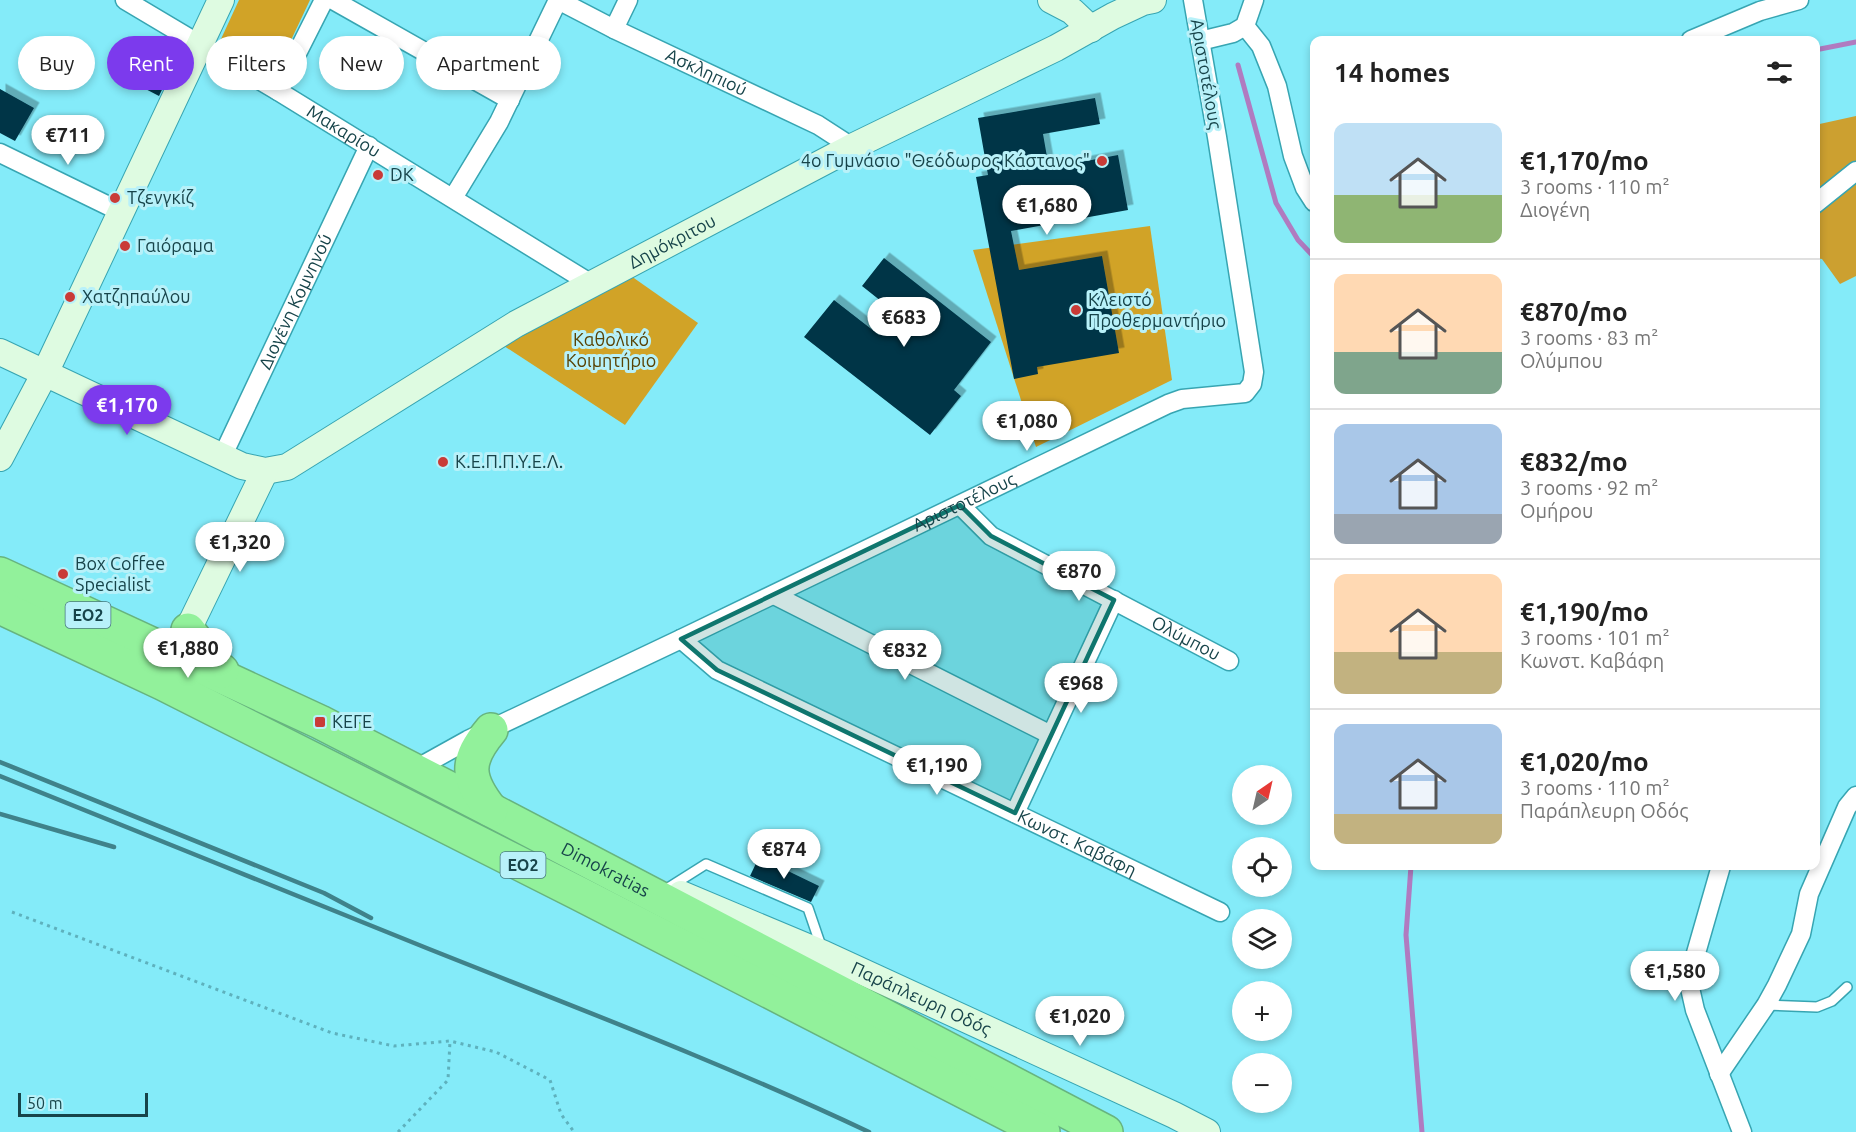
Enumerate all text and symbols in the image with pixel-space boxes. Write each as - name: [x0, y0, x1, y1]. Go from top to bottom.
- street label: Αριστοτέλους: [1186, 17, 1227, 131]
- chip: Buy: [18, 36, 95, 90]
- chip: Rent: [107, 36, 194, 90]
- chip: Filters: [206, 36, 307, 90]
- chip: New: [319, 36, 404, 90]
- chip: Apartment: [416, 36, 561, 90]
- street label: Ασκληπιού: [663, 44, 750, 99]
- icon: filters: [1763, 56, 1796, 89]
- text: 14 homes: [1334, 58, 1450, 87]
- street label: Μακαρίου: [304, 100, 384, 161]
- pin: €711: [32, 115, 104, 166]
- text: €711: [45, 123, 91, 146]
- text: €1,170/mo: [1520, 146, 1649, 175]
- icon: home: [1382, 147, 1454, 219]
- place label: 4ο Γυμνάσιο "Θεόδωρος Κάστανος": [801, 150, 1090, 171]
- marker: 4ο Γυμνάσιο "Θεόδωρος Κάστανος": [1095, 154, 1109, 168]
- place label: DK: [390, 164, 414, 184]
- marker: DK: [371, 168, 385, 182]
- text: 3 rooms · 110 m²: [1520, 175, 1670, 198]
- pin: €1,680: [998, 185, 1096, 236]
- place label: Τζενγκίζ: [127, 187, 194, 208]
- marker: Τζενγκίζ: [108, 191, 122, 205]
- text: €1,680: [1016, 193, 1078, 216]
- text: Διογένη: [1520, 198, 1590, 221]
- street label: Δημόκριτου: [625, 210, 719, 272]
- street label: Διογένη Κομνηνού: [254, 230, 335, 372]
- place label: Γαιόραμα: [137, 235, 214, 255]
- marker: Γαιόραμα: [118, 239, 132, 253]
- place label: Χατζηπαύλου: [82, 286, 191, 307]
- place label: Κλειστό Προθερμαντήριο: [1088, 289, 1226, 330]
- marker: Χατζηπαύλου: [63, 290, 77, 304]
- pin: €683: [868, 297, 940, 348]
- text: €870/mo: [1520, 297, 1628, 326]
- icon: home: [1382, 298, 1454, 370]
- marker: Κλειστό Προθερμαντήριο: [1069, 303, 1083, 317]
- text: €683: [881, 305, 927, 328]
- text: 3 rooms · 83 m²: [1520, 326, 1658, 349]
- park label: Καθολικό Κοιμητήριο: [566, 329, 656, 370]
- text: Ολύμπου: [1520, 349, 1603, 372]
- pin: €1,170: [78, 385, 176, 436]
- text: €1,170: [96, 393, 158, 416]
- pin: €1,080: [978, 401, 1076, 452]
- text: €1,080: [996, 409, 1058, 432]
- text: €832/mo: [1520, 447, 1628, 476]
- icon: home: [1382, 448, 1454, 520]
- place label: Κ.Ε.Π.Π.Υ.Ε.Λ.: [455, 451, 563, 471]
- marker: Κ.Ε.Π.Π.Υ.Ε.Λ.: [436, 455, 450, 469]
- street label: Αριστοτέλους: [909, 468, 1019, 535]
- text: 3 rooms · 92 m²: [1520, 476, 1658, 499]
- text: Ομήρου: [1520, 499, 1593, 522]
- pin: €1,320: [191, 522, 289, 573]
- text: €1,320: [209, 530, 271, 553]
- pin: €870: [1043, 551, 1115, 602]
- place label: Box Coffee Specialist: [75, 553, 165, 594]
- text: €870: [1056, 559, 1102, 582]
- marker: Box Coffee Specialist: [56, 567, 70, 581]
- text: €1,190/mo: [1520, 597, 1649, 626]
- icon: home: [1382, 598, 1454, 670]
- road number: ΕΟ2: [66, 602, 110, 628]
- street label: Ολύμπου: [1149, 611, 1224, 664]
- text: 3 rooms · 101 m²: [1520, 626, 1670, 649]
- pin: €1,880: [139, 628, 237, 679]
- pin: €832: [869, 630, 941, 681]
- text: €1,880: [157, 636, 219, 659]
- text: €832: [882, 638, 928, 661]
- text: Κωνστ. Καβάφη: [1520, 649, 1664, 672]
- pin: €968: [1045, 663, 1117, 714]
- text: €968: [1058, 671, 1104, 694]
- place label: ΚΕΓΕ: [332, 711, 372, 731]
- marker: ΚΕΓΕ: [313, 715, 327, 729]
- pin: €1,190: [888, 745, 986, 796]
- text: €1,020/mo: [1520, 747, 1649, 776]
- icon: home: [1382, 748, 1454, 820]
- text: €1,190: [906, 753, 968, 776]
- north arrow: [1232, 765, 1292, 825]
- map controls: [1232, 765, 1292, 1113]
- text: 3 rooms · 110 m²: [1520, 776, 1670, 799]
- text: Παράπλευρη Οδός: [1520, 799, 1688, 822]
- street label: Κωνστ. Καβάφη: [1015, 805, 1140, 879]
- pin: €874: [748, 829, 820, 880]
- text: €874: [761, 837, 807, 860]
- button: locate: [1232, 837, 1292, 897]
- street label: Dimokratias: [558, 838, 654, 900]
- road number: ΕΟ2: [500, 852, 546, 878]
- button: layers: [1232, 909, 1292, 969]
- pin: €1,580: [1626, 951, 1724, 1002]
- street label: Παράπλευρη Οδός: [849, 957, 995, 1039]
- text: €1,580: [1644, 959, 1706, 982]
- button: +: [1232, 981, 1292, 1041]
- pin: €1,020: [1031, 996, 1129, 1047]
- text: €1,020: [1049, 1004, 1111, 1027]
- button: −: [1232, 1053, 1292, 1113]
- scale bar: [18, 1090, 148, 1118]
- text: 50 m: [27, 1094, 63, 1112]

